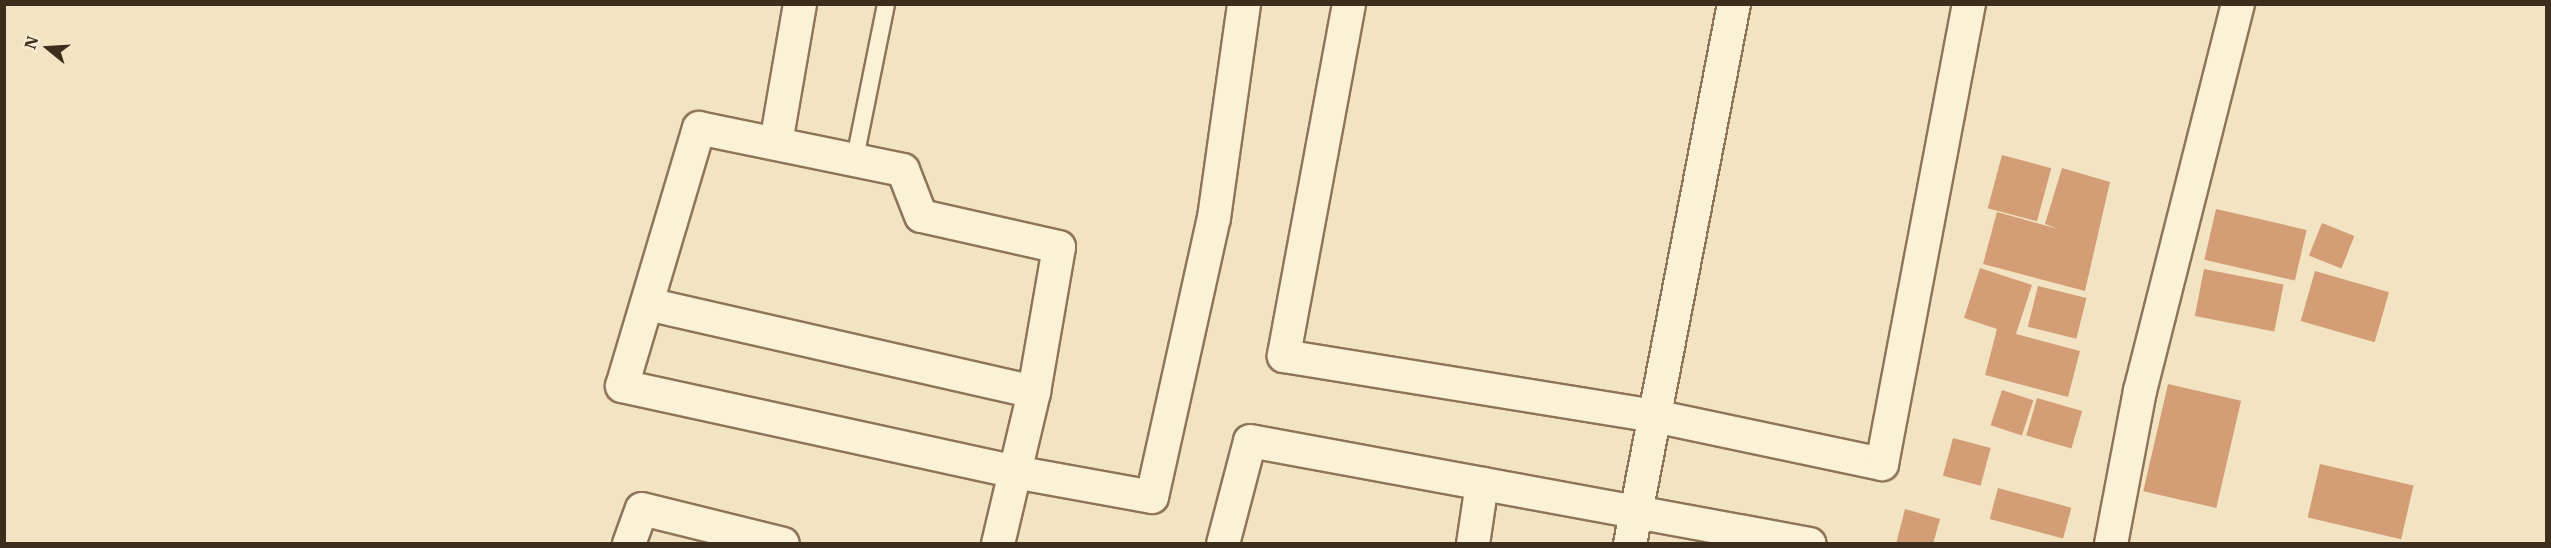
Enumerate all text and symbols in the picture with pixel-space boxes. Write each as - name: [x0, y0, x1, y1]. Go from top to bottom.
- north arrow: [18, 18, 78, 78]
- text: N: [19, 33, 42, 52]

